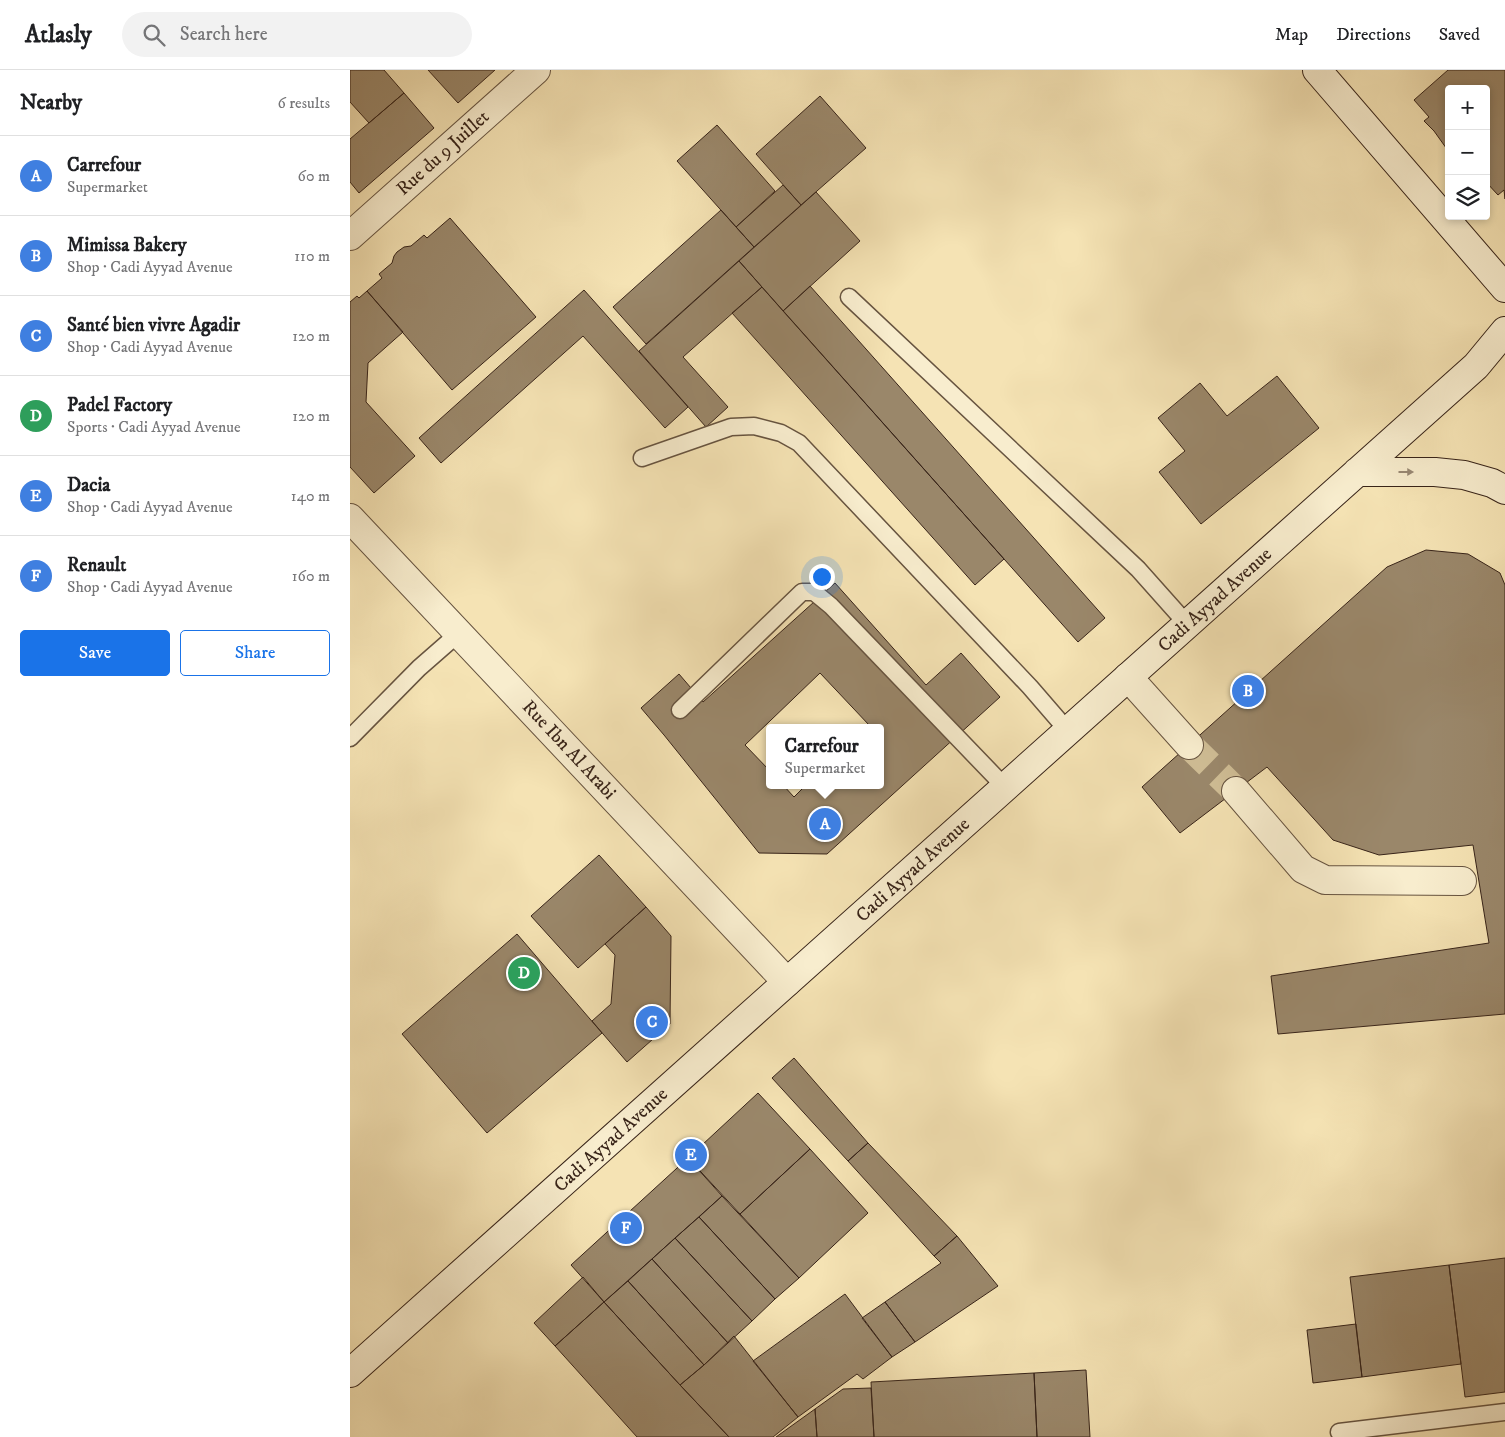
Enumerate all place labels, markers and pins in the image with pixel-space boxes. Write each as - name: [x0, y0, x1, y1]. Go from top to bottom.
- pin: B: [1232, 672, 1264, 710]
- pin: A: [809, 805, 841, 843]
- pin: D: [508, 954, 540, 992]
- pin: C: [636, 1003, 668, 1041]
- pin: E: [675, 1136, 707, 1174]
- pin: F: [610, 1209, 642, 1247]

